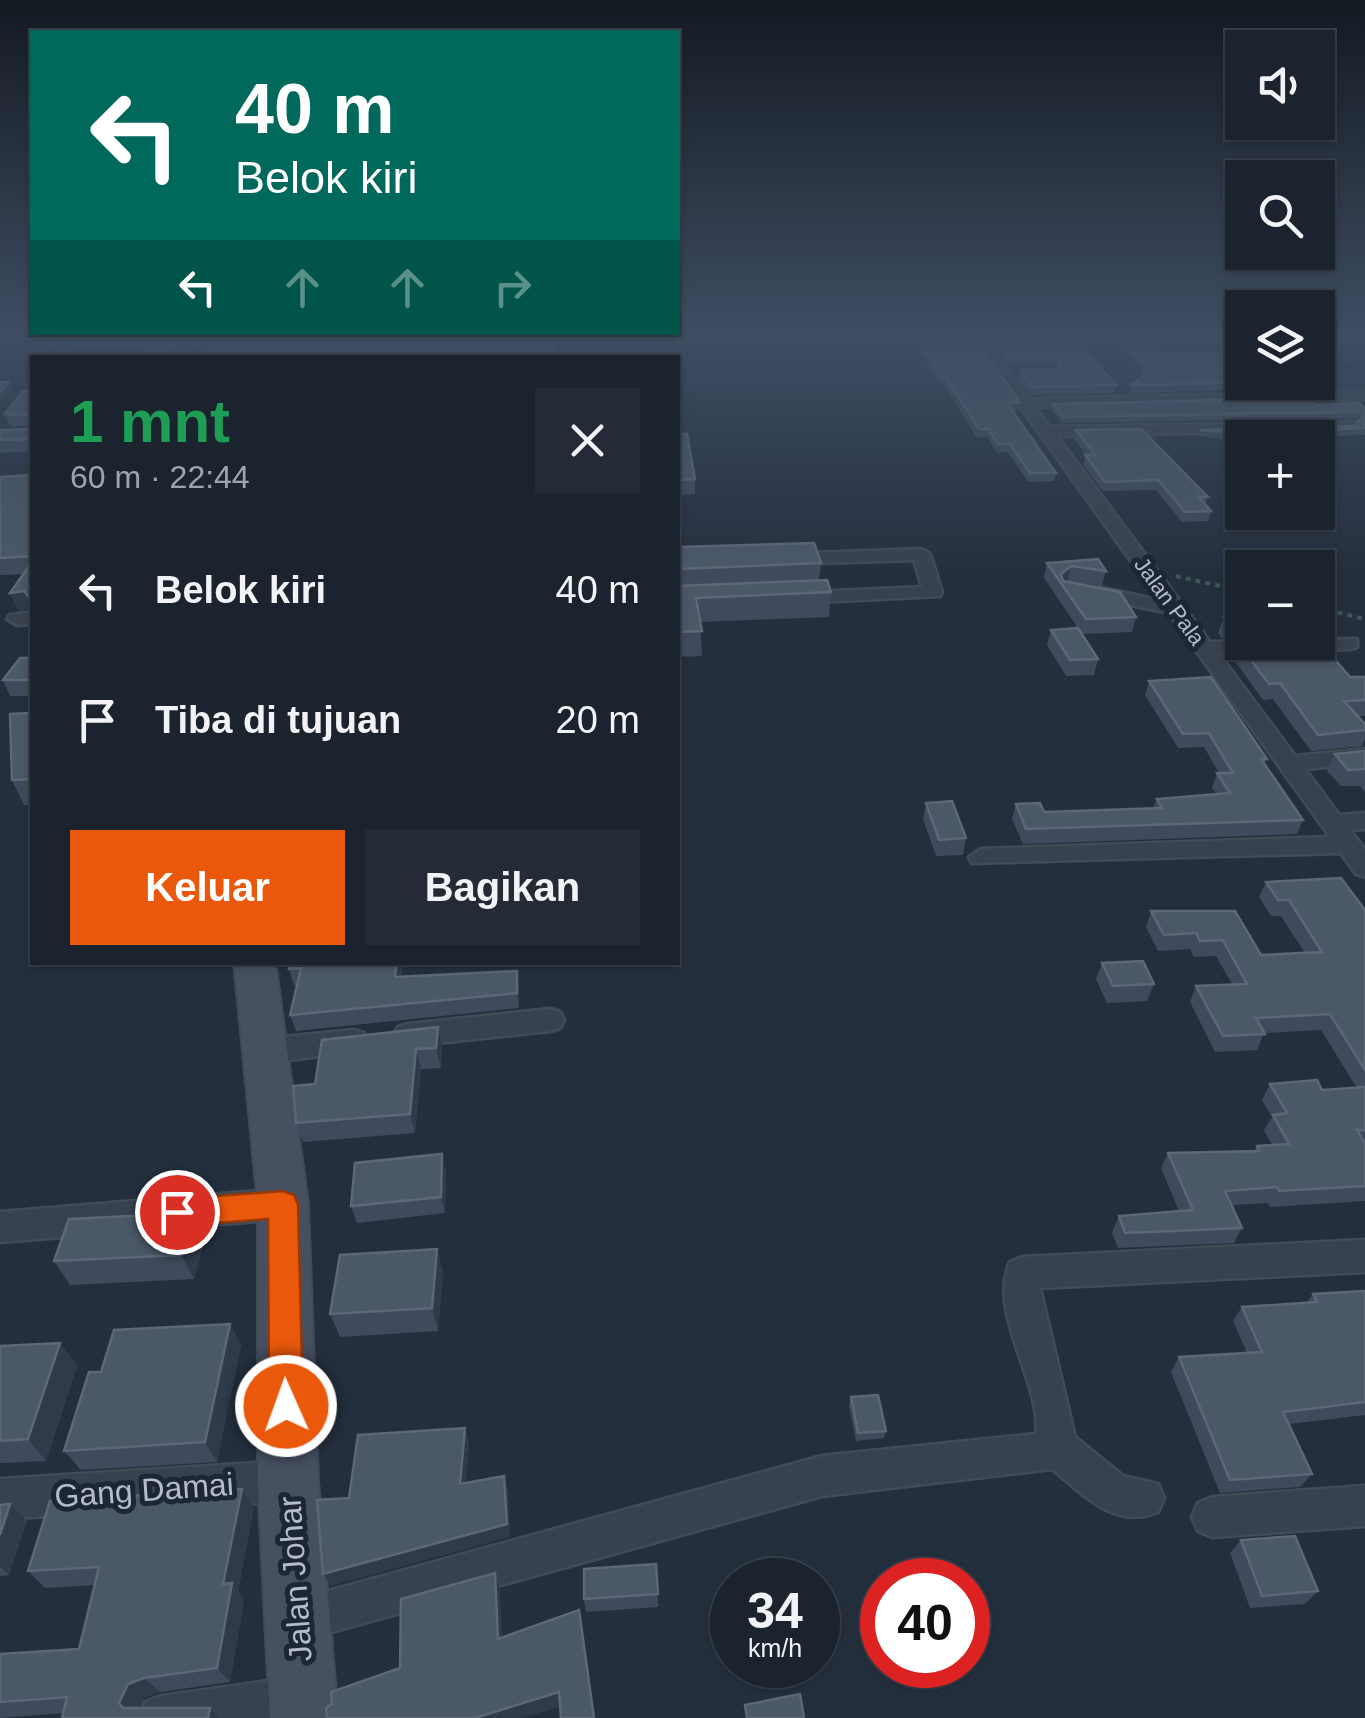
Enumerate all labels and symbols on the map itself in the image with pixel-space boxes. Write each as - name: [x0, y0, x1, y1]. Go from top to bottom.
- street label: Jalan Pala: [1129, 552, 1210, 651]
- pin: [135, 1170, 220, 1255]
- position arrow: [234, 1354, 338, 1458]
- street label: Gang Damai: [53, 1466, 235, 1514]
- street label: Jalan Johar: [271, 1495, 319, 1663]
- speed limit sign: 40: [860, 1558, 990, 1688]

